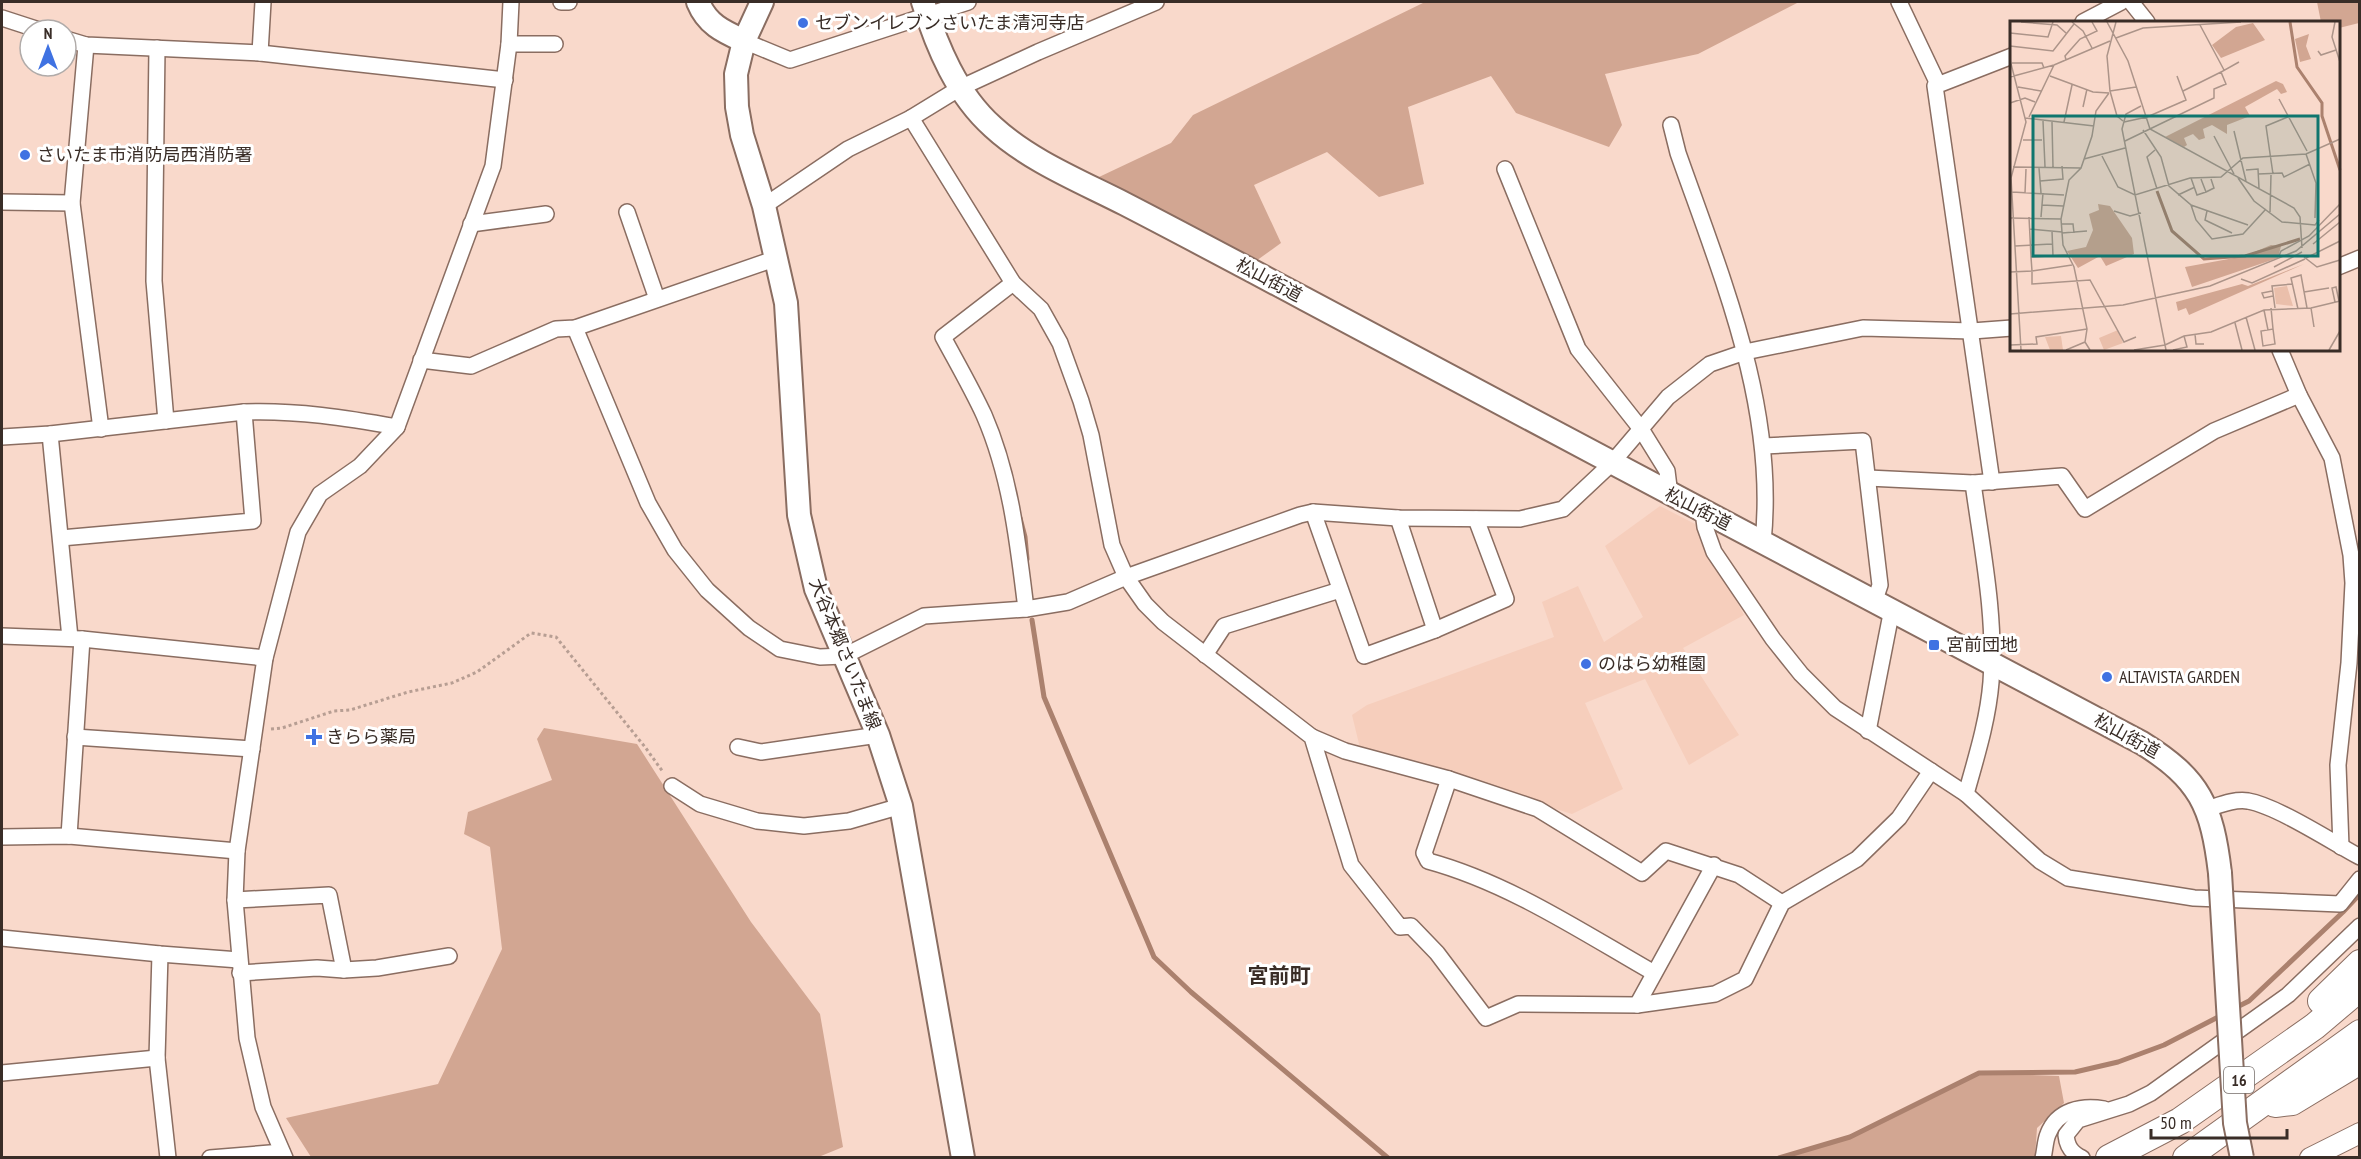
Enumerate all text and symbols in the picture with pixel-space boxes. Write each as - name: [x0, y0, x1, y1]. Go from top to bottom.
- place label: セブンイレブンさいたま清河寺店: [815, 11, 1084, 34]
- marker: セブンイレブンさいたま清河寺店: [796, 16, 810, 30]
- north arrow: [18, 18, 78, 78]
- inset map: [2010, 21, 2340, 351]
- text: N: [44, 23, 52, 43]
- place label: さいたま市消防局西消防署: [37, 143, 252, 166]
- marker: さいたま市消防局西消防署: [18, 148, 32, 162]
- street label: 松山街道: [1232, 253, 1306, 307]
- street label: 松山街道: [1661, 482, 1736, 535]
- street label: 大谷本郷さいたま線: [805, 575, 886, 733]
- place label: 宮前団地: [1946, 633, 2018, 656]
- marker: 宮前団地: [1927, 638, 1941, 652]
- place label: のはら幼稚園: [1598, 652, 1706, 675]
- marker: のはら幼稚園: [1579, 657, 1593, 671]
- place label: ALTAVISTA GARDEN: [2119, 665, 2240, 688]
- marker: ALTAVISTA GARDEN: [2100, 670, 2114, 684]
- street label: 松山街道: [2090, 708, 2164, 763]
- place label: きらら薬局: [326, 725, 416, 748]
- marker: きらら薬局: [307, 730, 321, 744]
- district label: 宮前町: [1248, 962, 1311, 989]
- road number: 16: [2224, 1067, 2254, 1093]
- scale bar: [2151, 1102, 2288, 1140]
- text: 50 m: [2160, 1111, 2192, 1134]

